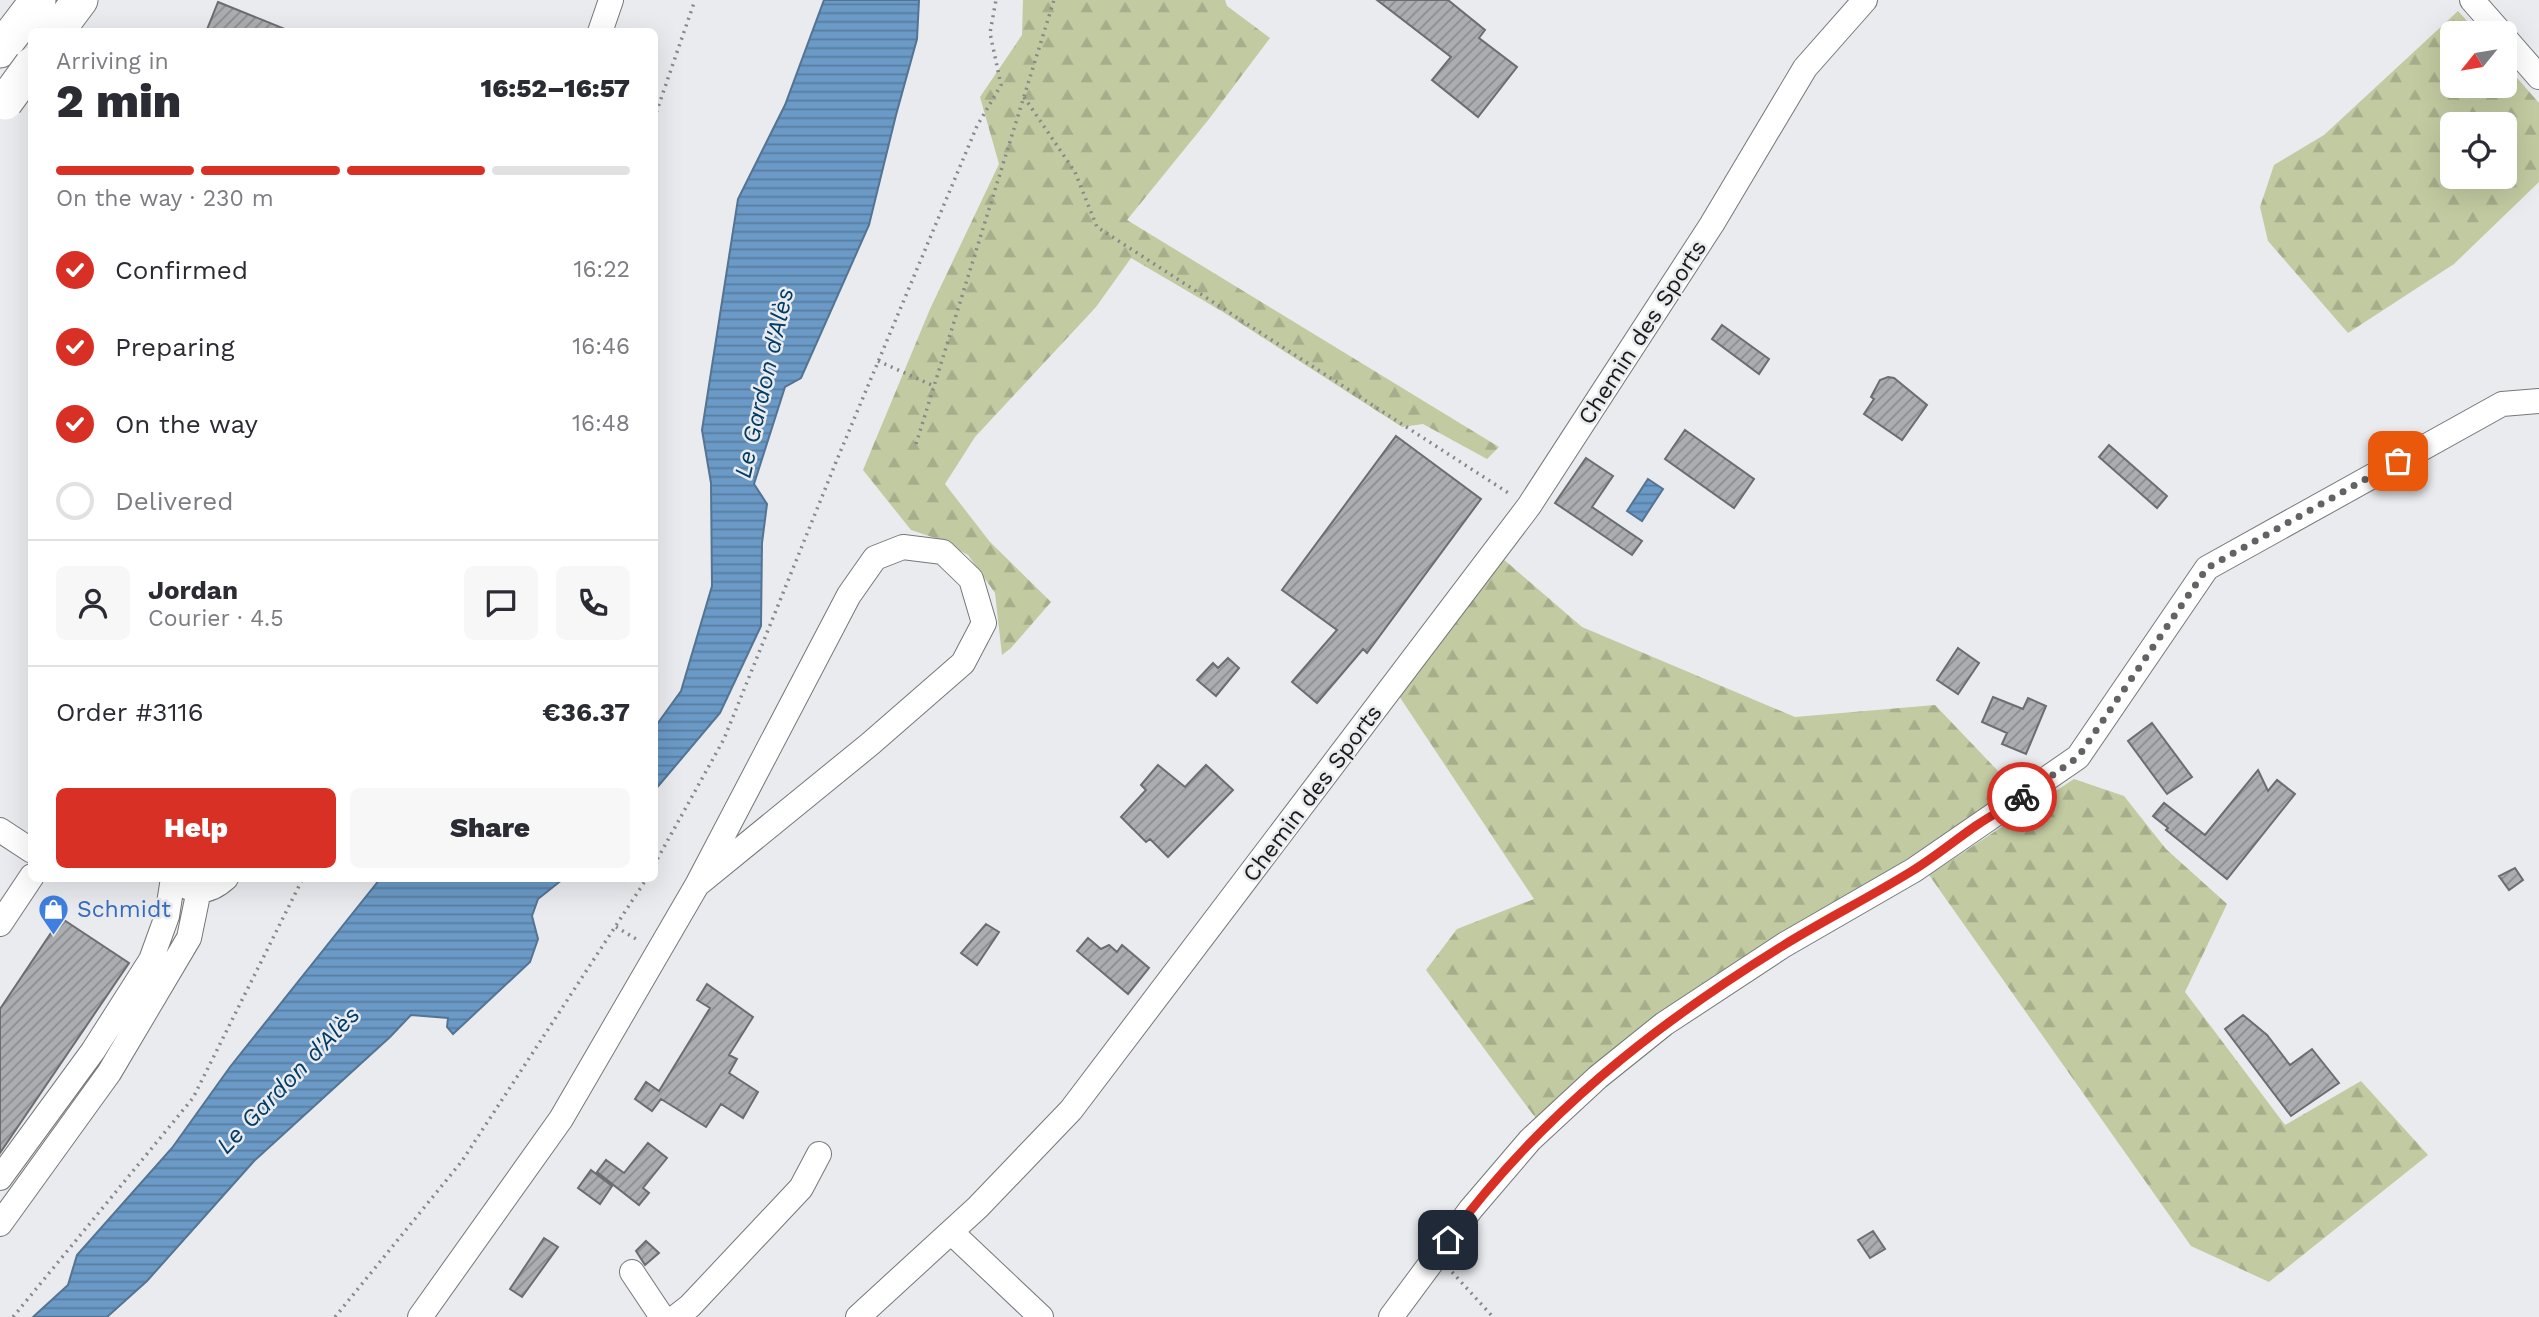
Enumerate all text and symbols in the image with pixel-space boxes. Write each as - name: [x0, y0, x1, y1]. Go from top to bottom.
- north arrow: [2440, 21, 2516, 98]
- map controls: [2440, 21, 2517, 189]
- text: Arriving in: [56, 48, 169, 75]
- text: 16:52–16:57: [481, 73, 630, 103]
- text: 2 min: [56, 74, 181, 128]
- button: locate: [2440, 112, 2517, 189]
- text: On the way · 230 m: [56, 185, 274, 212]
- street label: Chemin des Sports: [1573, 235, 1712, 430]
- icon: check: [56, 251, 94, 289]
- text: Confirmed: [115, 255, 248, 285]
- text: 16:22: [573, 256, 630, 283]
- water label: Le Gardon d'Alès: [729, 285, 799, 481]
- icon: check: [56, 328, 94, 366]
- text: Preparing: [115, 332, 235, 362]
- text: 16:46: [572, 333, 630, 360]
- icon: check: [56, 405, 94, 443]
- text: On the way: [115, 409, 258, 439]
- text: 16:48: [572, 410, 630, 437]
- pin: [2368, 431, 2428, 491]
- icon: bag: [2379, 442, 2417, 480]
- text: Delivered: [115, 486, 234, 516]
- button: person: [56, 566, 130, 640]
- button: chat: [464, 566, 538, 640]
- button: phone: [556, 566, 630, 640]
- text: Jordan: [148, 575, 238, 605]
- text: Courier · 4.5: [148, 605, 284, 632]
- text: Order #3116: [56, 697, 204, 727]
- text: €36.37: [542, 697, 630, 727]
- street label: Chemin des Sports: [1237, 700, 1388, 887]
- courier: [1987, 762, 2057, 832]
- icon: bike: [2003, 778, 2041, 816]
- button: Help: [56, 788, 336, 868]
- button: Share: [350, 788, 630, 868]
- shop icon: Schmidt: [37, 892, 71, 936]
- place label: Schmidt: [77, 896, 171, 923]
- water label: Le Gardon d'Alès: [211, 1001, 365, 1159]
- pin: [1418, 1210, 1478, 1270]
- icon: home: [1429, 1221, 1467, 1259]

